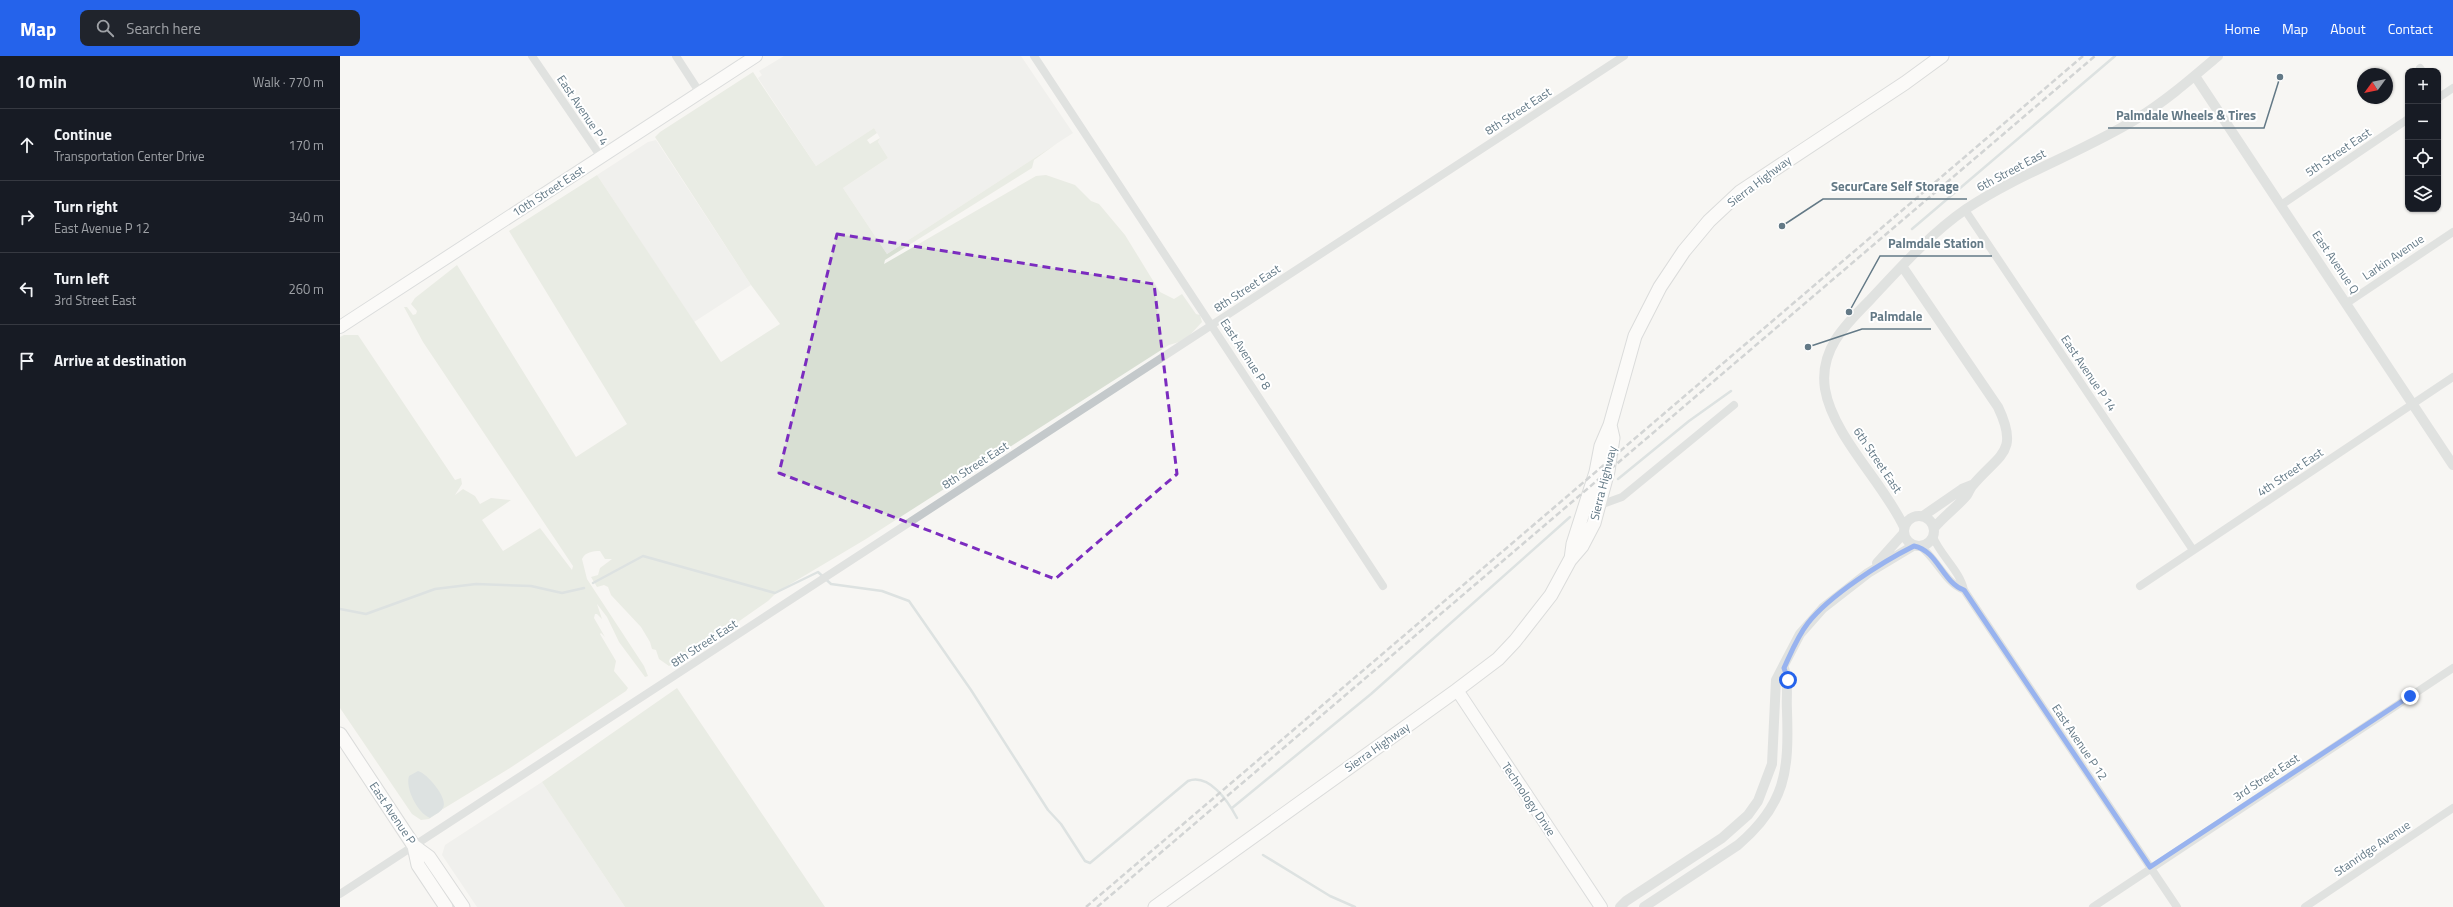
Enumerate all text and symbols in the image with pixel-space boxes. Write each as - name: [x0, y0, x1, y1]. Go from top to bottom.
- search box: [80, 10, 360, 46]
- text: Map: [20, 14, 56, 43]
- icon: search: [94, 17, 116, 39]
- text: Search here: [126, 17, 201, 40]
- text: Home: [2225, 18, 2260, 39]
- text: Map: [2282, 18, 2308, 39]
- text: About: [2330, 18, 2366, 39]
- text: Contact: [2388, 18, 2433, 39]
- north arrow: [2357, 68, 2393, 104]
- map controls: [2405, 68, 2441, 212]
- button: +: [2405, 68, 2441, 104]
- text: 10 min: [16, 69, 67, 95]
- street label: East Avenue P 4: [552, 71, 614, 149]
- text: Walk · 770 m: [253, 72, 324, 92]
- street label: 8th Street East: [1481, 82, 1556, 140]
- callout: Palmdale Wheels & Tires: [2108, 103, 2264, 128]
- button: −: [2405, 104, 2441, 140]
- text: Palmdale Wheels & Tires: [2116, 105, 2256, 125]
- street label: 5th Street East: [2301, 122, 2375, 181]
- text: Continue: [54, 123, 112, 146]
- icon: ahead: [16, 134, 38, 156]
- text: 170 m: [288, 135, 324, 155]
- button: locate: [2405, 140, 2441, 176]
- street label: 6th Street East: [1973, 143, 2050, 196]
- text: Transportation Center Drive: [54, 146, 205, 166]
- street label: Sierra Highway: [1723, 150, 1795, 212]
- street label: 10th Street East: [508, 160, 589, 222]
- callout: SecurCare Self Storage: [1823, 174, 1967, 199]
- text: SecurCare Self Storage: [1831, 176, 1959, 196]
- button: layers: [2405, 176, 2441, 212]
- text: Turn right: [54, 195, 118, 218]
- icon: right: [16, 206, 38, 228]
- text: 340 m: [288, 207, 324, 227]
- text: East Avenue P 12: [54, 218, 150, 238]
- street label: East Avenue Q: [2308, 226, 2364, 298]
- street label: Larkin Avenue: [2358, 229, 2428, 285]
- callout: Palmdale Station: [1880, 231, 1992, 256]
- text: Palmdale Station: [1888, 233, 1984, 253]
- street label: 8th Street East: [1210, 259, 1285, 317]
- text: Turn left: [54, 267, 109, 290]
- icon: left: [16, 278, 38, 300]
- text: 260 m: [288, 279, 324, 299]
- text: 3rd Street East: [54, 290, 136, 310]
- callout: Palmdale: [1862, 304, 1931, 329]
- text: Palmdale: [1870, 306, 1923, 326]
- street label: East Avenue P 8: [1216, 315, 1276, 394]
- street label: East Avenue P 14: [2056, 331, 2122, 415]
- text: Arrive at destination: [54, 349, 187, 372]
- icon: arrive: [16, 350, 38, 372]
- street label: 6th Street East: [1849, 423, 1908, 497]
- street label: 8th Street East: [938, 436, 1013, 494]
- street label: 4th Street East: [2253, 442, 2327, 501]
- street label: Sierra Highway: [1585, 444, 1621, 522]
- street label: 8th Street East: [667, 614, 742, 672]
- route start: [1779, 671, 1797, 689]
- route end: [2401, 687, 2419, 705]
- street label: East Avenue P 12: [2047, 700, 2113, 784]
- street label: Sierra Highway: [1340, 717, 1414, 777]
- street label: 3rd Street East: [2229, 748, 2304, 806]
- street label: Technology Drive: [1497, 758, 1561, 840]
- street label: East Avenue P: [365, 778, 421, 848]
- street label: Stanridge Avenue: [2330, 815, 2414, 881]

